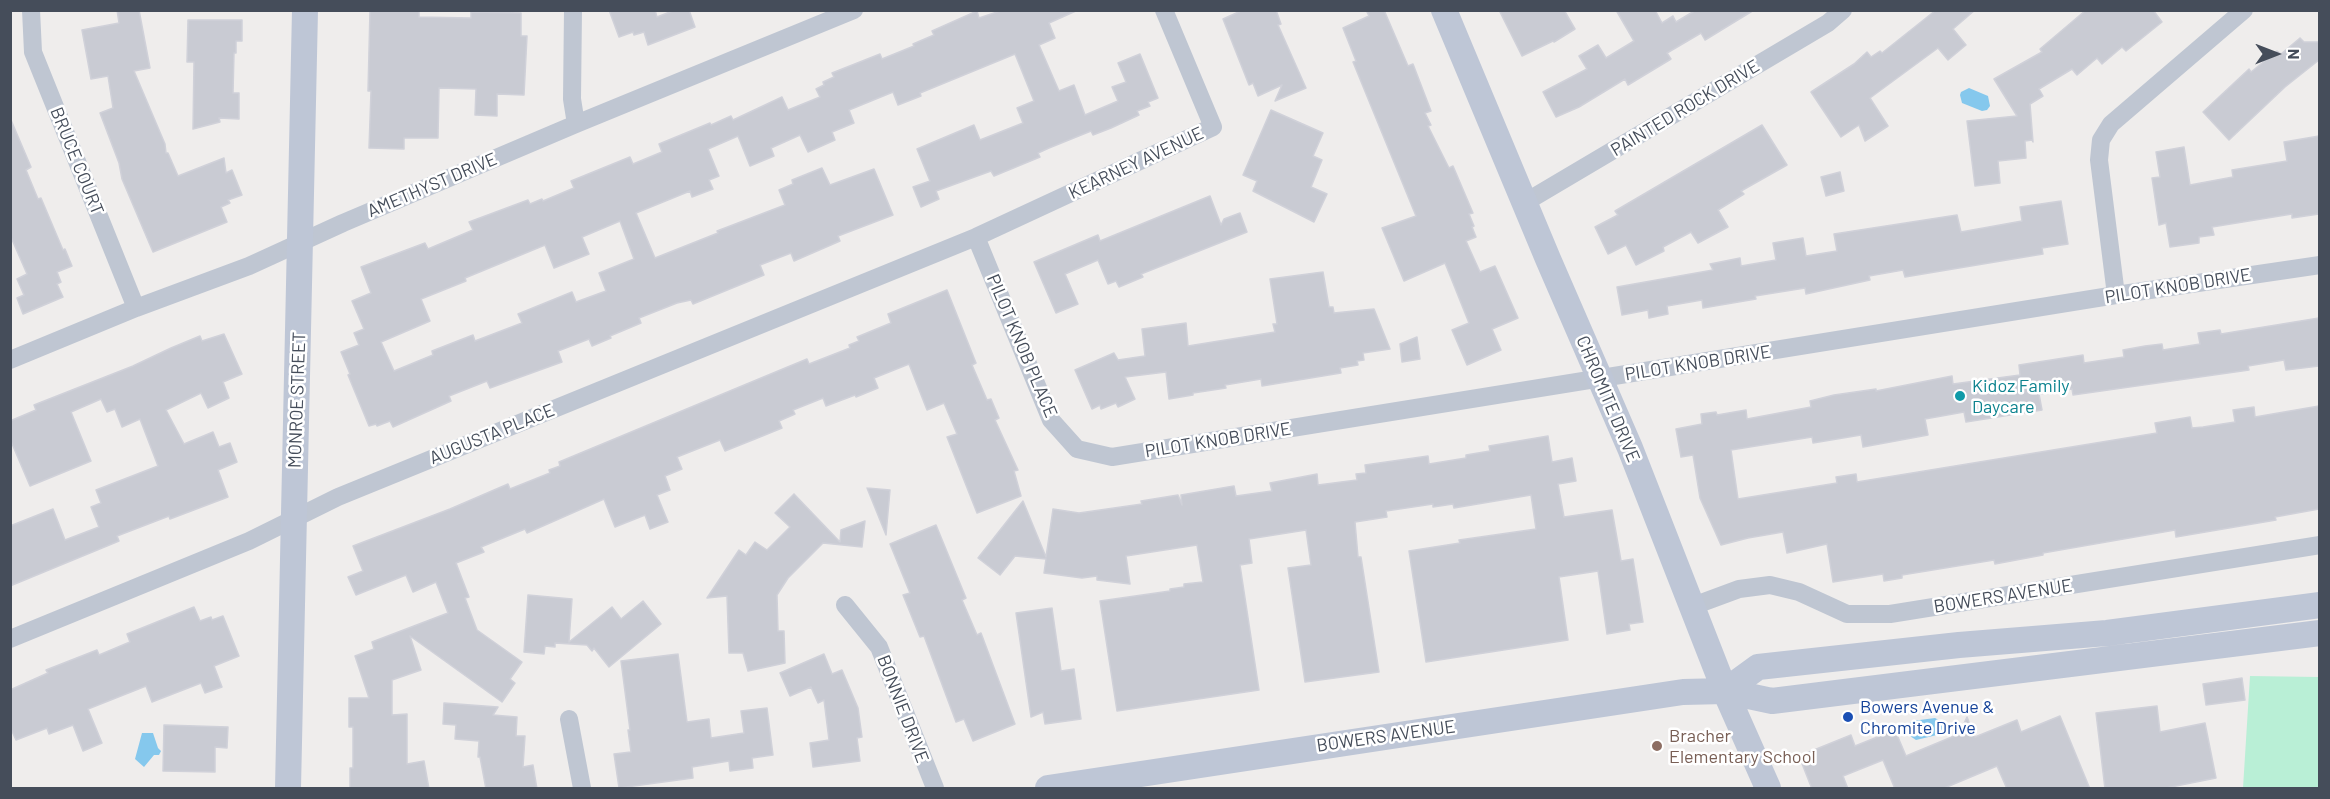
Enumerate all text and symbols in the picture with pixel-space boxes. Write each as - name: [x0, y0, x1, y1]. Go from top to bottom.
- north arrow: [2246, 24, 2306, 84]
- text: N: [2285, 49, 2304, 59]
- street label: PAINTED ROCK DRIVE: [1607, 55, 1763, 161]
- street label: BRUCE COURT: [46, 104, 108, 218]
- street label: KEARNEY AVENUE: [1065, 122, 1207, 204]
- street label: AMETHYST DRIVE: [364, 148, 500, 222]
- street label: PILOT KNOB DRIVE: [2103, 264, 2253, 308]
- street label: PILOT KNOB PLACE: [982, 271, 1062, 421]
- street label: MONROE STREET: [284, 331, 310, 469]
- street label: CHROMITE DRIVE: [1572, 333, 1644, 465]
- street label: PILOT KNOB DRIVE: [1623, 341, 1773, 385]
- place label: Kidoz Family Daycare: [1972, 375, 2070, 418]
- marker: Kidoz Family Daycare: [1953, 389, 1967, 403]
- street label: AUGUSTA PLACE: [426, 399, 558, 469]
- street label: PILOT KNOB DRIVE: [1143, 418, 1293, 462]
- street label: BOWERS AVENUE: [1932, 574, 2074, 618]
- street label: BONNIE DRIVE: [873, 652, 933, 766]
- place label: Bowers Avenue & Chromite Drive: [1860, 696, 1994, 738]
- marker: Bowers Avenue & Chromite Drive: [1841, 710, 1855, 724]
- street label: BOWERS AVENUE: [1315, 716, 1457, 756]
- place label: Bracher Elementary School: [1669, 725, 1816, 768]
- marker: Bracher Elementary School: [1650, 739, 1664, 753]

